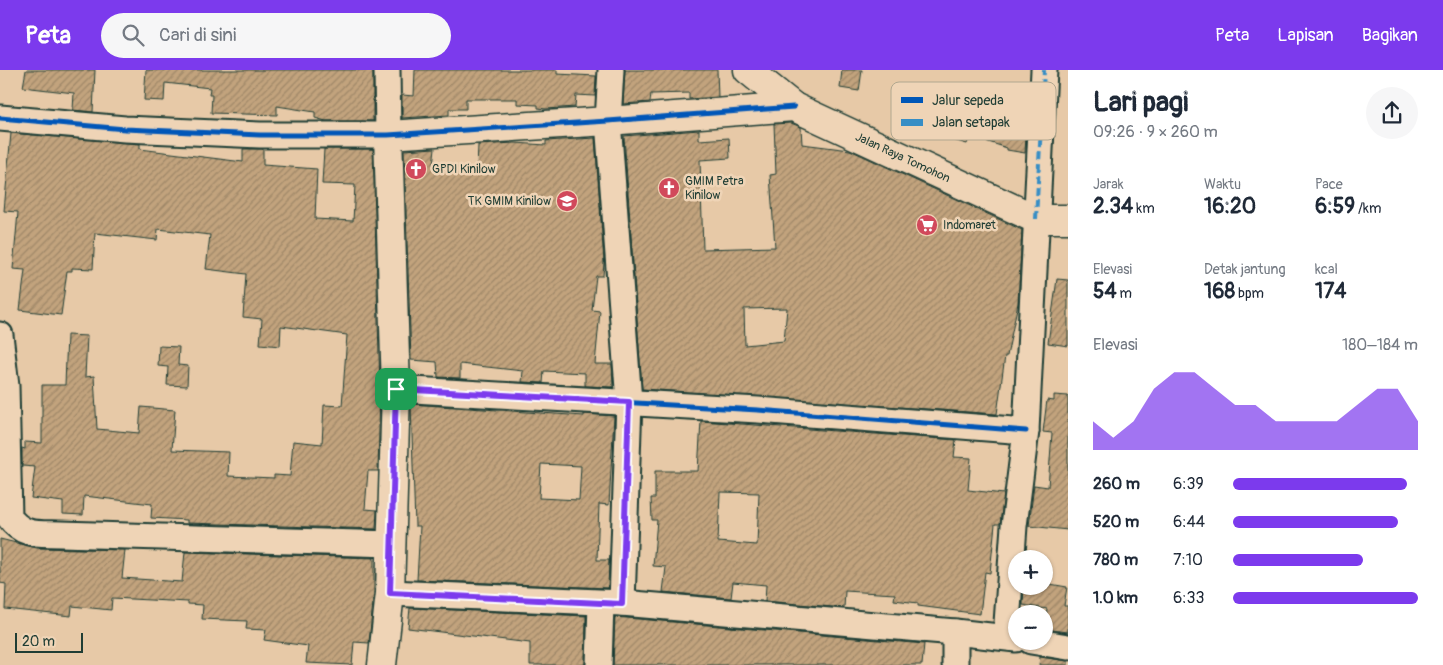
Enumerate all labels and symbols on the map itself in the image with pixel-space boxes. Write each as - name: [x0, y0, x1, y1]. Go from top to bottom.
- legend: [891, 82, 1056, 140]
- text: Jalur sepeda: [932, 92, 1004, 109]
- text: Jalan setapak: [932, 114, 1010, 131]
- street label: Jalan Raya Tomohon: [853, 129, 953, 186]
- church icon: GPDI Kinilow: [404, 157, 428, 181]
- place label: GPDI Kinilow: [432, 162, 496, 177]
- place label: GMIM Petra Kinilow: [685, 174, 744, 203]
- church icon: GMIM Petra Kinilow: [657, 176, 681, 200]
- school or university icon: TK GMIM Kinilow: [555, 189, 579, 213]
- place label: TK GMIM Kinilow: [468, 194, 551, 209]
- supermarket icon: Indomaret: [915, 213, 939, 237]
- place label: Indomaret: [943, 218, 996, 233]
- pin: [375, 368, 417, 410]
- scale bar: [15, 630, 82, 653]

